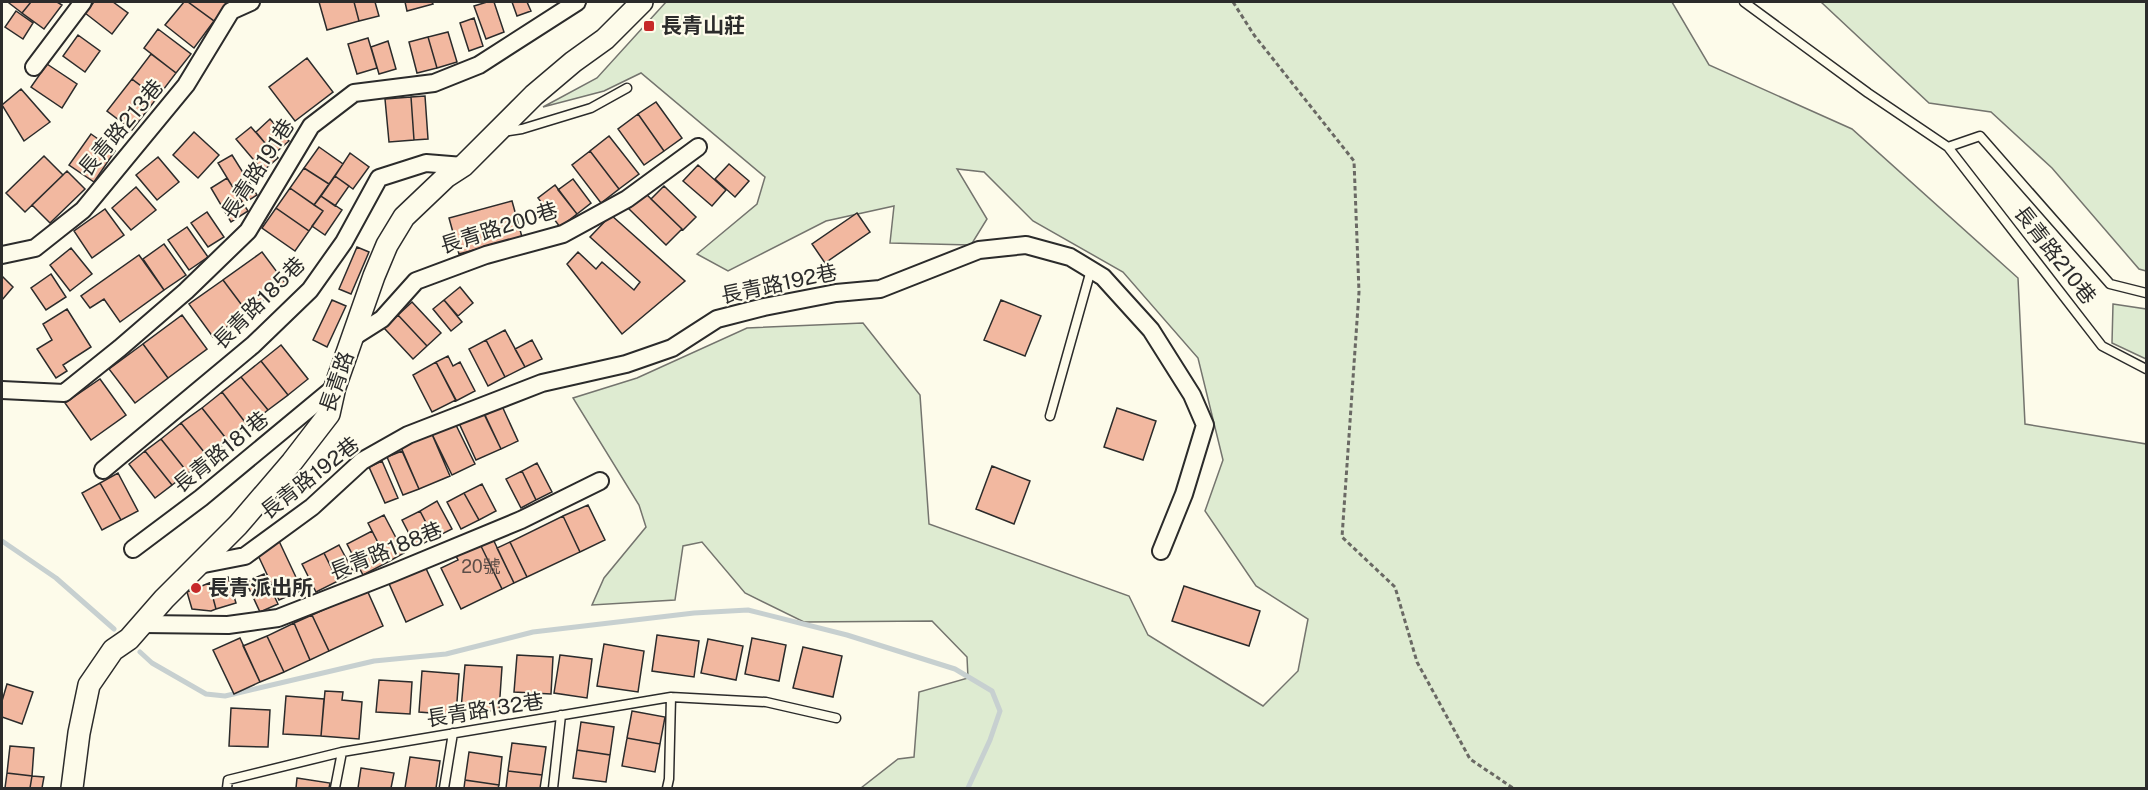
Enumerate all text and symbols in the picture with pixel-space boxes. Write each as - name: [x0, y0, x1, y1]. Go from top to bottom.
- place label: 長青山莊: [661, 13, 745, 38]
- marker: 長青山莊: [642, 19, 656, 33]
- street label: 長青路213巷: [73, 74, 168, 181]
- street label: 長青路191巷: [216, 114, 299, 223]
- street label: 長青路200巷: [437, 197, 561, 258]
- street label: 長青路210巷: [2009, 201, 2102, 309]
- street label: 長青路185巷: [208, 252, 310, 354]
- street label: 長青路192巷: [718, 259, 839, 308]
- street label: 長青路: [314, 348, 359, 416]
- street label: 長青路181巷: [168, 406, 273, 497]
- street label: 長青路192巷: [255, 431, 364, 524]
- street label: 長青路188巷: [326, 517, 446, 585]
- house number: 20號: [461, 556, 501, 577]
- place label: 長青派出所: [208, 575, 313, 600]
- marker: 長青派出所: [189, 581, 203, 595]
- street label: 長青路132巷: [425, 688, 545, 731]

